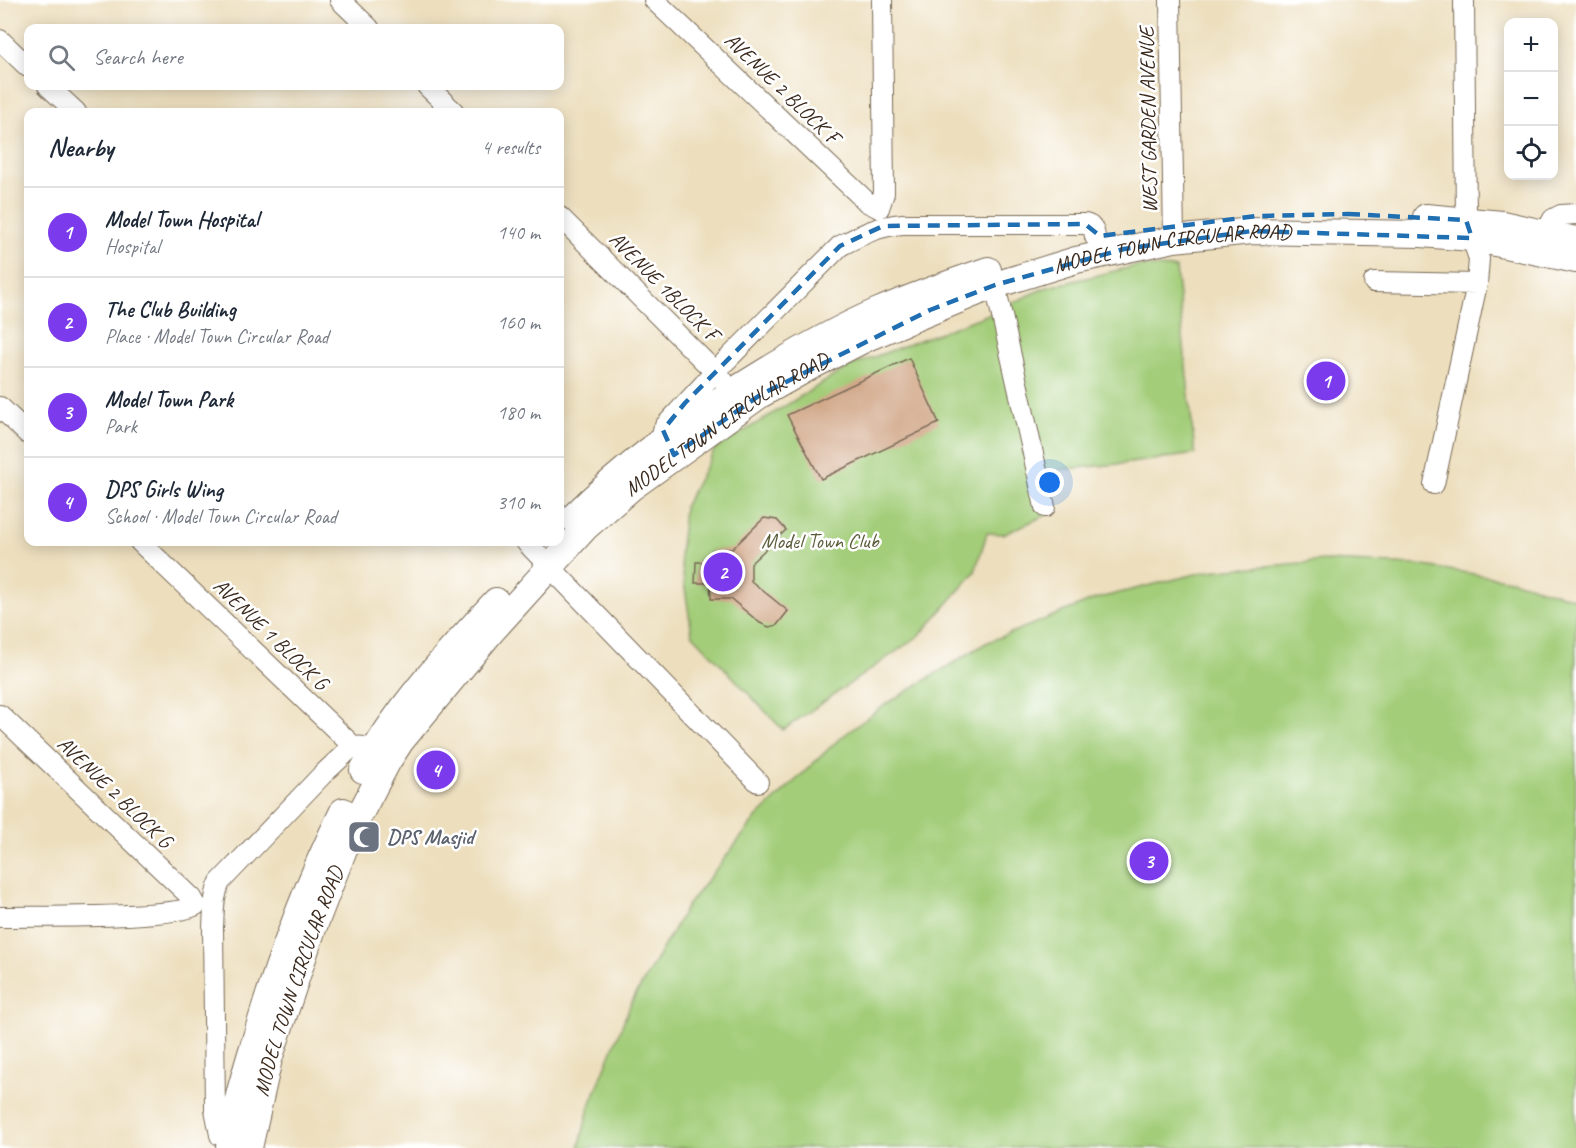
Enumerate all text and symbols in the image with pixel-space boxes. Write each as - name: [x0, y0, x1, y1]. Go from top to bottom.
- map controls: [1504, 18, 1558, 180]
- button: +: [1504, 18, 1558, 72]
- search box: [24, 24, 564, 90]
- street label: WEST GARDEN AVENUE: [1133, 24, 1163, 213]
- street label: AVENUE 2 BLOCK F: [719, 27, 848, 153]
- icon: search: [45, 41, 78, 74]
- text: Search here: [93, 43, 183, 71]
- button: −: [1504, 72, 1558, 126]
- button: locate: [1504, 126, 1558, 180]
- text: Nearby: [48, 131, 113, 164]
- text: 4 results: [481, 135, 540, 160]
- text: Model Town Hospital: [105, 206, 259, 234]
- street label: MODEL TOWN CIRCULAR ROAD: [1050, 218, 1293, 279]
- text: 1: [63, 220, 72, 245]
- text: 140 m: [497, 220, 540, 245]
- street label: AVENUE 1BLOCK F: [604, 226, 728, 350]
- text: Hospital: [105, 234, 160, 259]
- text: The Club Building: [105, 296, 236, 324]
- text: 2: [63, 310, 72, 335]
- text: 160 m: [497, 310, 540, 335]
- text: Place · Model Town Circular Road: [105, 324, 329, 349]
- street label: MODEL TOWN CIRCULAR ROAD: [619, 346, 834, 502]
- pin: 1: [1306, 358, 1346, 404]
- text: Model Town Park: [105, 386, 233, 414]
- text: 3: [63, 400, 72, 425]
- text: 180 m: [497, 400, 540, 425]
- text: Park: [105, 414, 137, 439]
- your location: [1035, 468, 1064, 497]
- text: DPS Girls Wing: [105, 476, 223, 504]
- text: 4: [63, 490, 72, 515]
- text: 310 m: [497, 490, 540, 515]
- text: School · Model Town Circular Road: [105, 504, 337, 529]
- park label: Model Town Club: [761, 528, 881, 554]
- pin: 2: [704, 550, 742, 594]
- street label: AVENUE 1 BLOCK G: [208, 573, 336, 697]
- street label: AVENUE 2 BLOCK G: [52, 731, 180, 855]
- pin: 4: [416, 748, 456, 792]
- mosque icon: DPS Masjid: [346, 819, 382, 855]
- place label: DPS Masjid: [387, 824, 477, 850]
- pin: 3: [1130, 838, 1168, 884]
- street label: MODEL TOWN CIRCULAR ROAD: [248, 861, 350, 1098]

